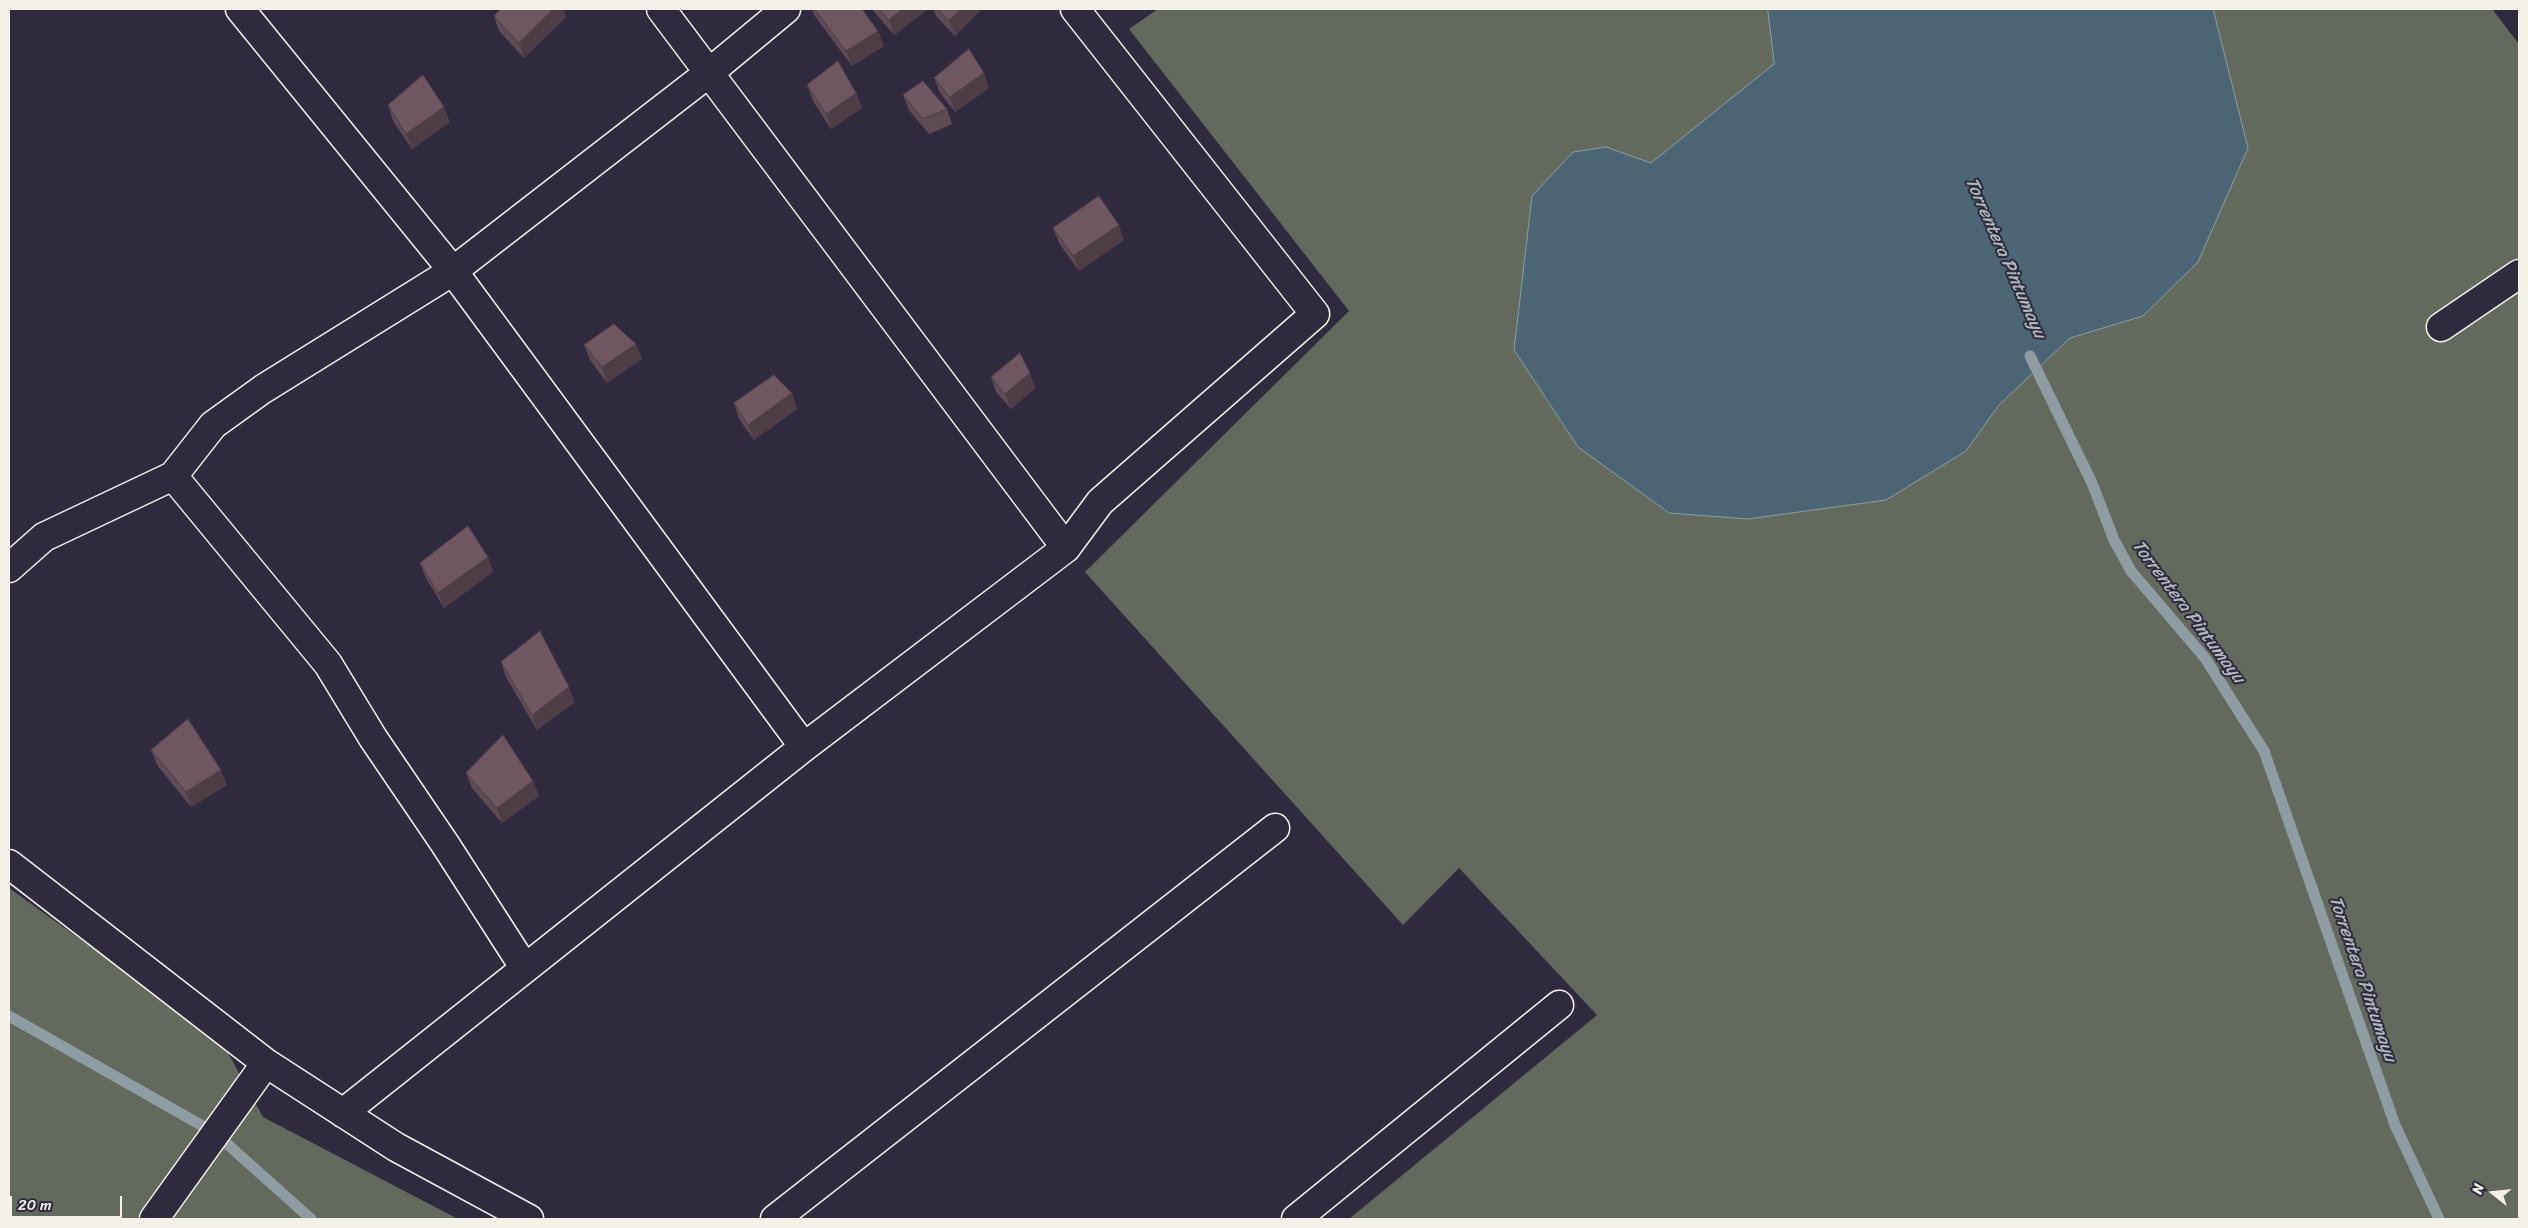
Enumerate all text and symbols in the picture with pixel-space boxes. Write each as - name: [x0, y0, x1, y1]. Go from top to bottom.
- water label: Torrentera Pintumayu: [1960, 174, 2050, 342]
- water label: Torrentera Pintumayu: [2127, 536, 2249, 688]
- water label: Torrentera Pintumayu: [2323, 893, 2401, 1065]
- north arrow: [2468, 1168, 2518, 1218]
- text: N: [2465, 1181, 2491, 1197]
- scale bar: [12, 1186, 125, 1218]
- text: 20 m: [18, 1192, 52, 1218]

